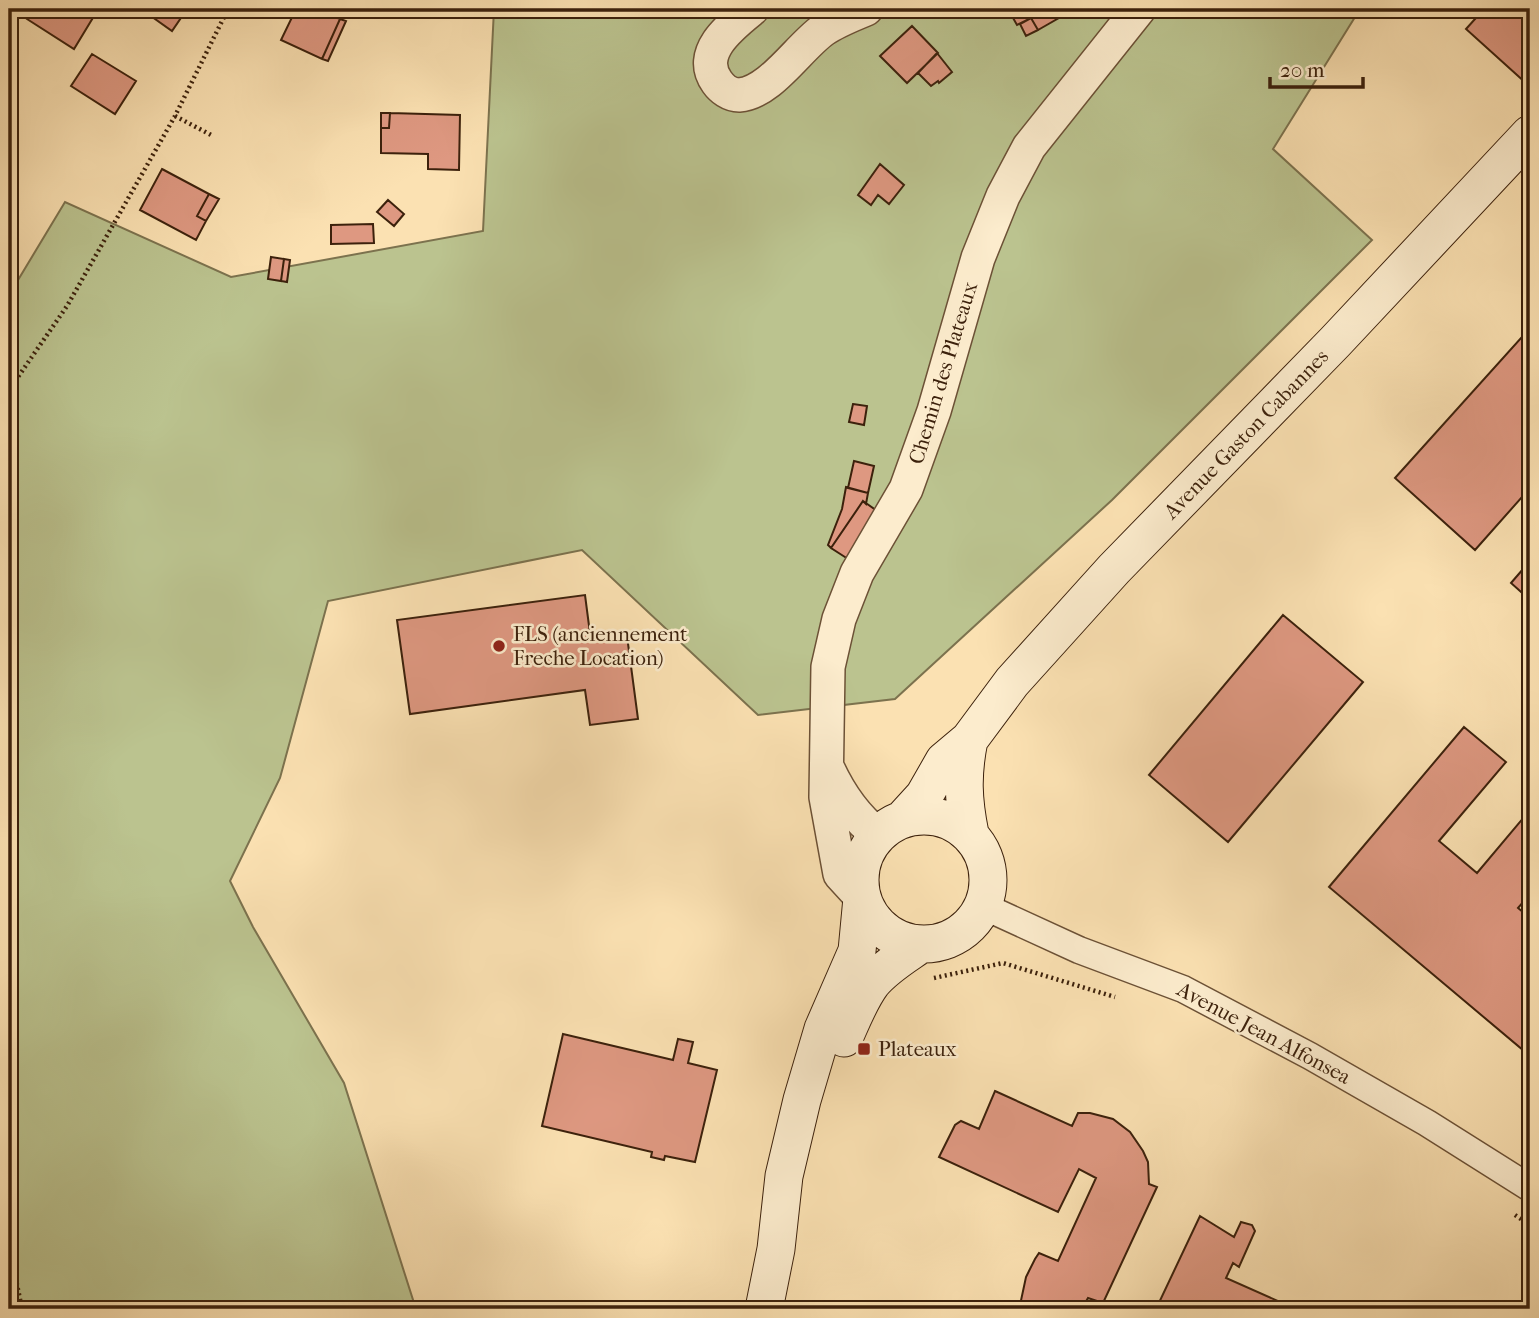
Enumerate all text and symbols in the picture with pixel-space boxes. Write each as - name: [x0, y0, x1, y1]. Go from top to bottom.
- scale bar: [1270, 46, 1362, 90]
- text: 20 m: [1280, 58, 1325, 82]
- street label: Chemin des Plateaux: [904, 279, 982, 467]
- street label: Avenue Gaston Cabannes: [1158, 344, 1333, 524]
- place label: FLS (anciennement Freche Location): [513, 622, 688, 670]
- marker: FLS (anciennement Freche Location): [491, 638, 507, 654]
- street label: Avenue Jean Alfonsea: [1172, 977, 1355, 1089]
- place label: Plateaux: [878, 1037, 957, 1061]
- marker: Plateaux: [856, 1041, 872, 1057]

